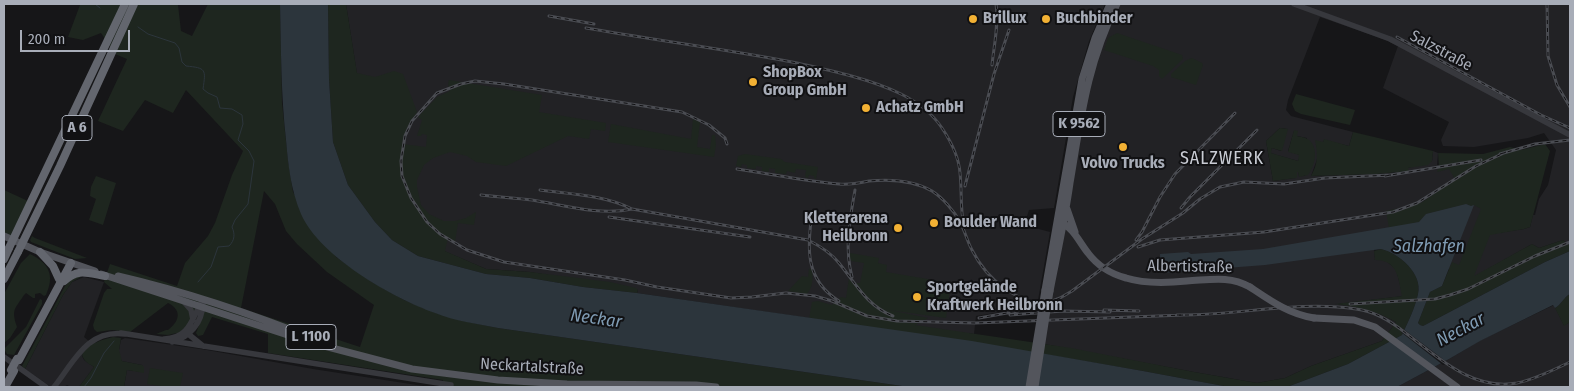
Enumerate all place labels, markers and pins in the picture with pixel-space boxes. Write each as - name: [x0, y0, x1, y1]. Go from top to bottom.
- place label: Brillux: [983, 9, 1026, 29]
- place label: Buchbinder: [1056, 9, 1133, 29]
- marker: Brillux: [967, 13, 979, 25]
- marker: Buchbinder: [1040, 13, 1052, 25]
- place label: ShopBox Group GmbH: [763, 63, 847, 101]
- marker: ShopBox Group GmbH: [747, 76, 759, 88]
- place label: Achatz GmbH: [876, 98, 964, 118]
- marker: Achatz GmbH: [860, 102, 872, 114]
- marker: Volvo Trucks: [1117, 141, 1129, 153]
- place label: Volvo Trucks: [1081, 154, 1165, 174]
- place label: Kletterarena Heilbronn: [804, 209, 888, 247]
- place label: Boulder Wand: [944, 213, 1037, 233]
- marker: Boulder Wand: [928, 217, 940, 229]
- marker: Kletterarena Heilbronn: [892, 222, 904, 234]
- place label: Sportgelände Kraftwerk Heilbronn: [927, 278, 1063, 316]
- marker: Sportgelände Kraftwerk Heilbronn: [911, 291, 923, 303]

